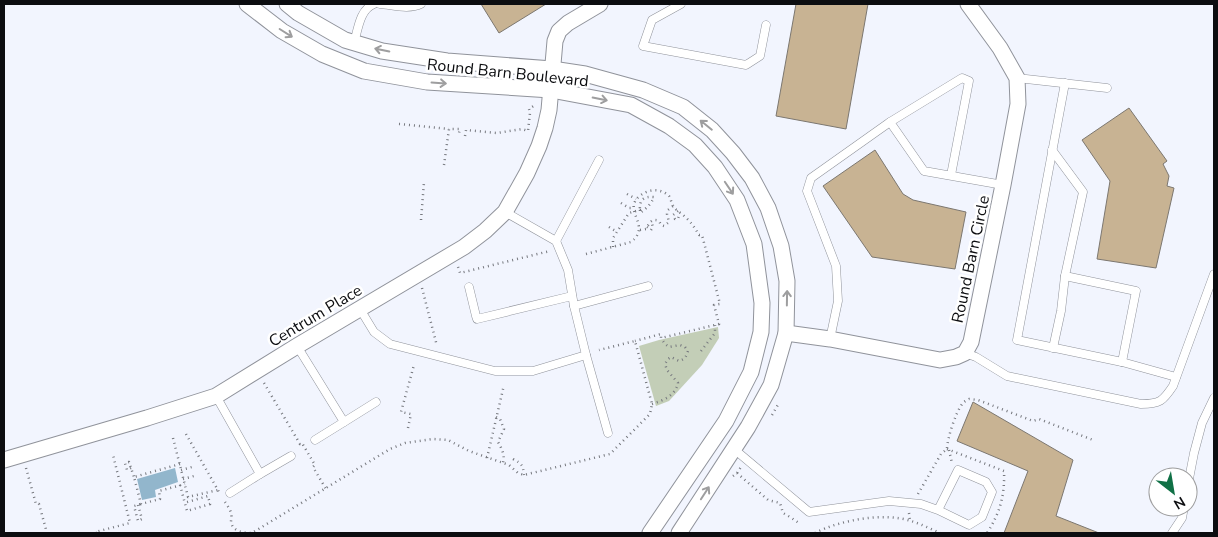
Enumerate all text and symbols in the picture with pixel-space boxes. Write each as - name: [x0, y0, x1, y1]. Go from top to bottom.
- one-way arrow: [279, 28, 293, 39]
- one-way arrow: [374, 45, 390, 54]
- street label: Round Barn Boulevard: [426, 54, 590, 92]
- one-way arrow: [430, 78, 446, 87]
- one-way arrow: [592, 94, 608, 104]
- one-way arrow: [700, 120, 713, 131]
- one-way arrow: [724, 181, 734, 195]
- street label: Round Barn Circle: [947, 193, 995, 325]
- street label: Centrum Place: [265, 279, 366, 352]
- one-way arrow: [782, 291, 792, 307]
- north arrow: [1148, 467, 1198, 517]
- one-way arrow: [701, 486, 711, 500]
- text: N: [1170, 492, 1189, 514]

